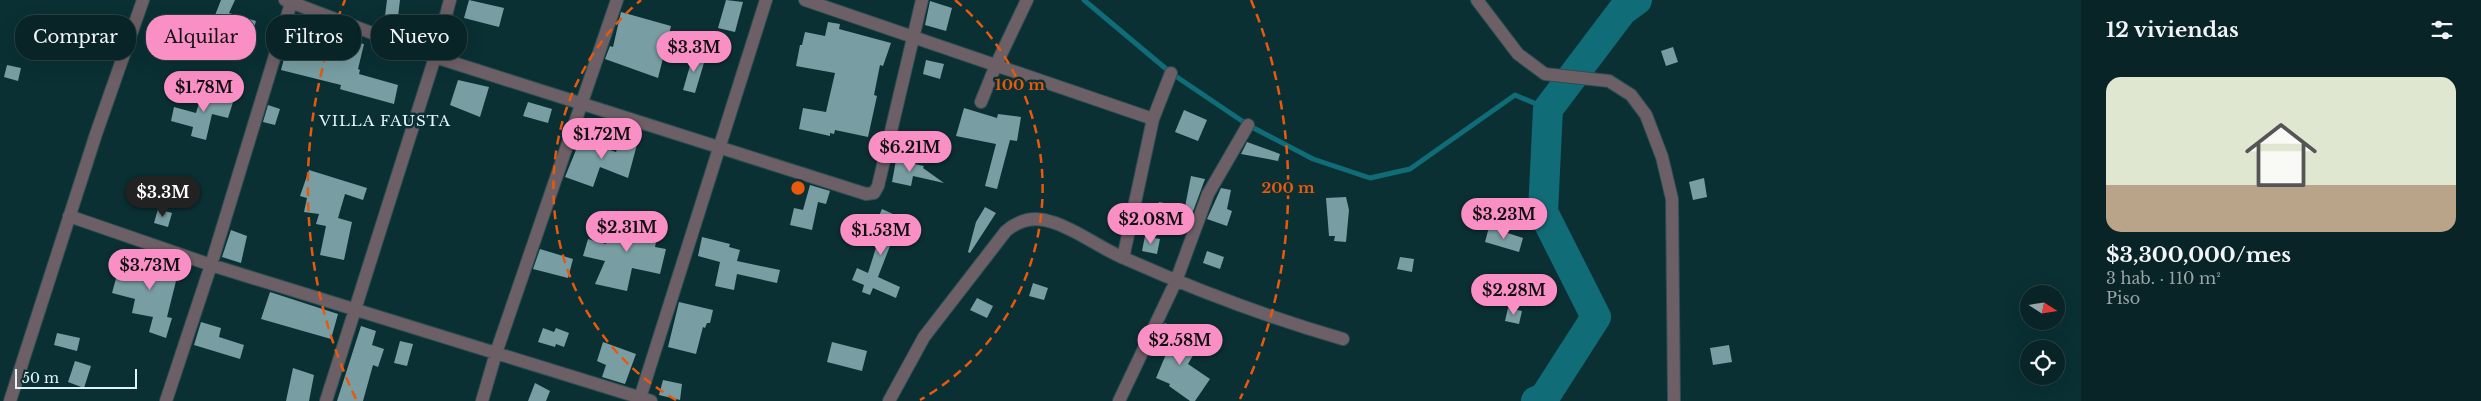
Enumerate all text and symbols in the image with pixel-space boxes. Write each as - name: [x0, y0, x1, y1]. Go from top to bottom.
- chip: Comprar: [15, 15, 136, 60]
- chip: Alquilar: [146, 15, 256, 60]
- chip: Filtros: [266, 15, 361, 60]
- chip: Nuevo: [371, 15, 467, 60]
- icon: filters: [2428, 16, 2456, 44]
- text: 12 viviendas: [2106, 17, 2239, 43]
- pin: $3.3M: [659, 30, 729, 73]
- text: $3.3M: [667, 37, 721, 57]
- pin: $1.78M: [163, 70, 245, 113]
- text: 100 m: [995, 75, 1045, 94]
- text: $1.78M: [175, 77, 233, 97]
- icon: home: [2236, 110, 2326, 200]
- district label: VILLA FAUSTA: [318, 111, 451, 130]
- pin: $1.72M: [561, 118, 643, 160]
- text: $1.72M: [573, 124, 631, 144]
- pin: $6.21M: [869, 130, 951, 173]
- text: $6.21M: [880, 137, 940, 157]
- pin: $3.3M: [128, 176, 198, 218]
- text: 200 m: [1262, 178, 1315, 197]
- centre of rings: [789, 179, 807, 197]
- text: $3.3M: [136, 182, 190, 202]
- pin: $3.23M: [1463, 198, 1545, 240]
- pin: $2.08M: [1110, 202, 1192, 245]
- text: $3.23M: [1472, 204, 1536, 224]
- text: $2.08M: [1118, 209, 1184, 229]
- pin: $2.31M: [586, 210, 668, 253]
- pin: $1.53M: [840, 214, 922, 256]
- text: $2.31M: [597, 217, 657, 237]
- text: $1.53M: [851, 220, 911, 240]
- text: $3,300,000/mes: [2106, 242, 2291, 268]
- pin: $3.73M: [109, 248, 191, 291]
- text: $3.73M: [119, 255, 181, 275]
- text: 3 hab. · 110 m²: [2106, 268, 2221, 288]
- pin: $2.28M: [1473, 274, 1555, 316]
- text: $2.28M: [1482, 280, 1546, 300]
- north arrow: [2020, 285, 2065, 330]
- map controls: [2020, 285, 2065, 385]
- text: Piso: [2106, 288, 2140, 308]
- pin: $2.58M: [1139, 324, 1221, 366]
- text: $2.58M: [1149, 330, 1211, 350]
- button: locate: [2020, 340, 2065, 385]
- scale bar: [15, 366, 138, 389]
- text: 50 m: [22, 369, 59, 387]

